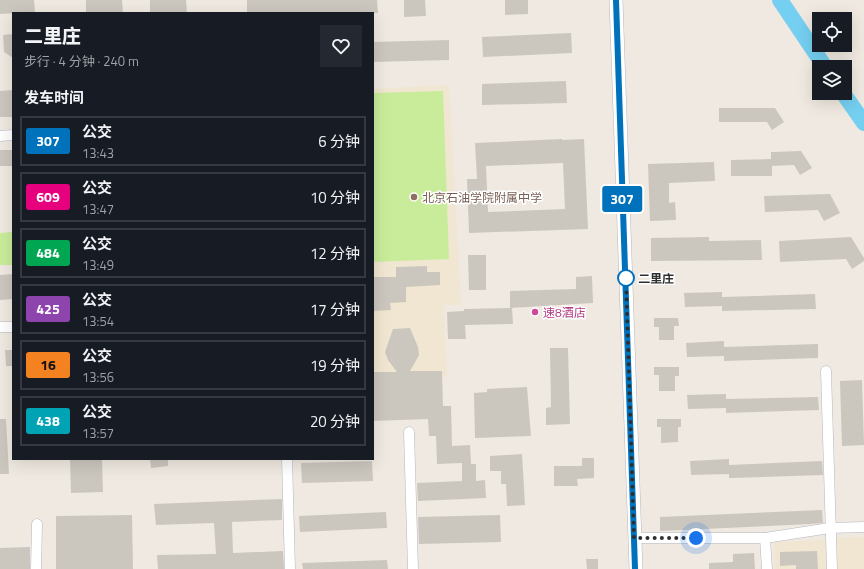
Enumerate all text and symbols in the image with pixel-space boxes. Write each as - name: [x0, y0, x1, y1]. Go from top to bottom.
- map controls: [812, 12, 852, 100]
- button: locate: [812, 12, 852, 52]
- text: 二里庄: [24, 21, 81, 50]
- button: heart: [320, 25, 362, 67]
- text: 步行 · 4 分钟 · 240 m: [24, 51, 139, 71]
- button: layers: [812, 60, 852, 100]
- text: 发车时间: [24, 86, 84, 109]
- text: 公交: [82, 120, 112, 143]
- text: 307: [36, 130, 60, 151]
- text: 6 分钟: [318, 130, 360, 153]
- text: 13:43: [82, 143, 114, 163]
- text: 公交: [82, 176, 112, 199]
- text: 609: [36, 186, 60, 207]
- text: 10 分钟: [310, 186, 360, 209]
- line badge: 307: [599, 186, 645, 212]
- place label: 北京石油学院附属中学: [422, 188, 542, 207]
- text: 307: [610, 188, 634, 209]
- marker: 北京石油学院附属中学: [409, 192, 419, 202]
- text: 13:47: [82, 199, 114, 219]
- text: 公交: [82, 232, 112, 255]
- text: 484: [36, 242, 60, 263]
- text: 12 分钟: [310, 242, 360, 265]
- text: 13:49: [82, 255, 114, 275]
- marker: 二里庄: [617, 269, 635, 287]
- place label: 二里庄: [638, 269, 674, 288]
- text: 公交: [82, 288, 112, 311]
- text: 425: [36, 298, 60, 319]
- text: 17 分钟: [310, 298, 360, 321]
- place label: 速8酒店: [543, 303, 586, 322]
- marker: 速8酒店: [530, 307, 540, 317]
- text: 13:54: [82, 311, 114, 331]
- text: 公交: [82, 344, 112, 367]
- text: 16: [40, 354, 56, 375]
- text: 19 分钟: [310, 354, 360, 377]
- text: 13:56: [82, 367, 114, 387]
- text: 公交: [82, 400, 112, 423]
- text: 438: [36, 410, 60, 431]
- text: 20 分钟: [310, 410, 360, 433]
- text: 13:57: [82, 423, 114, 443]
- your location: [686, 528, 706, 548]

